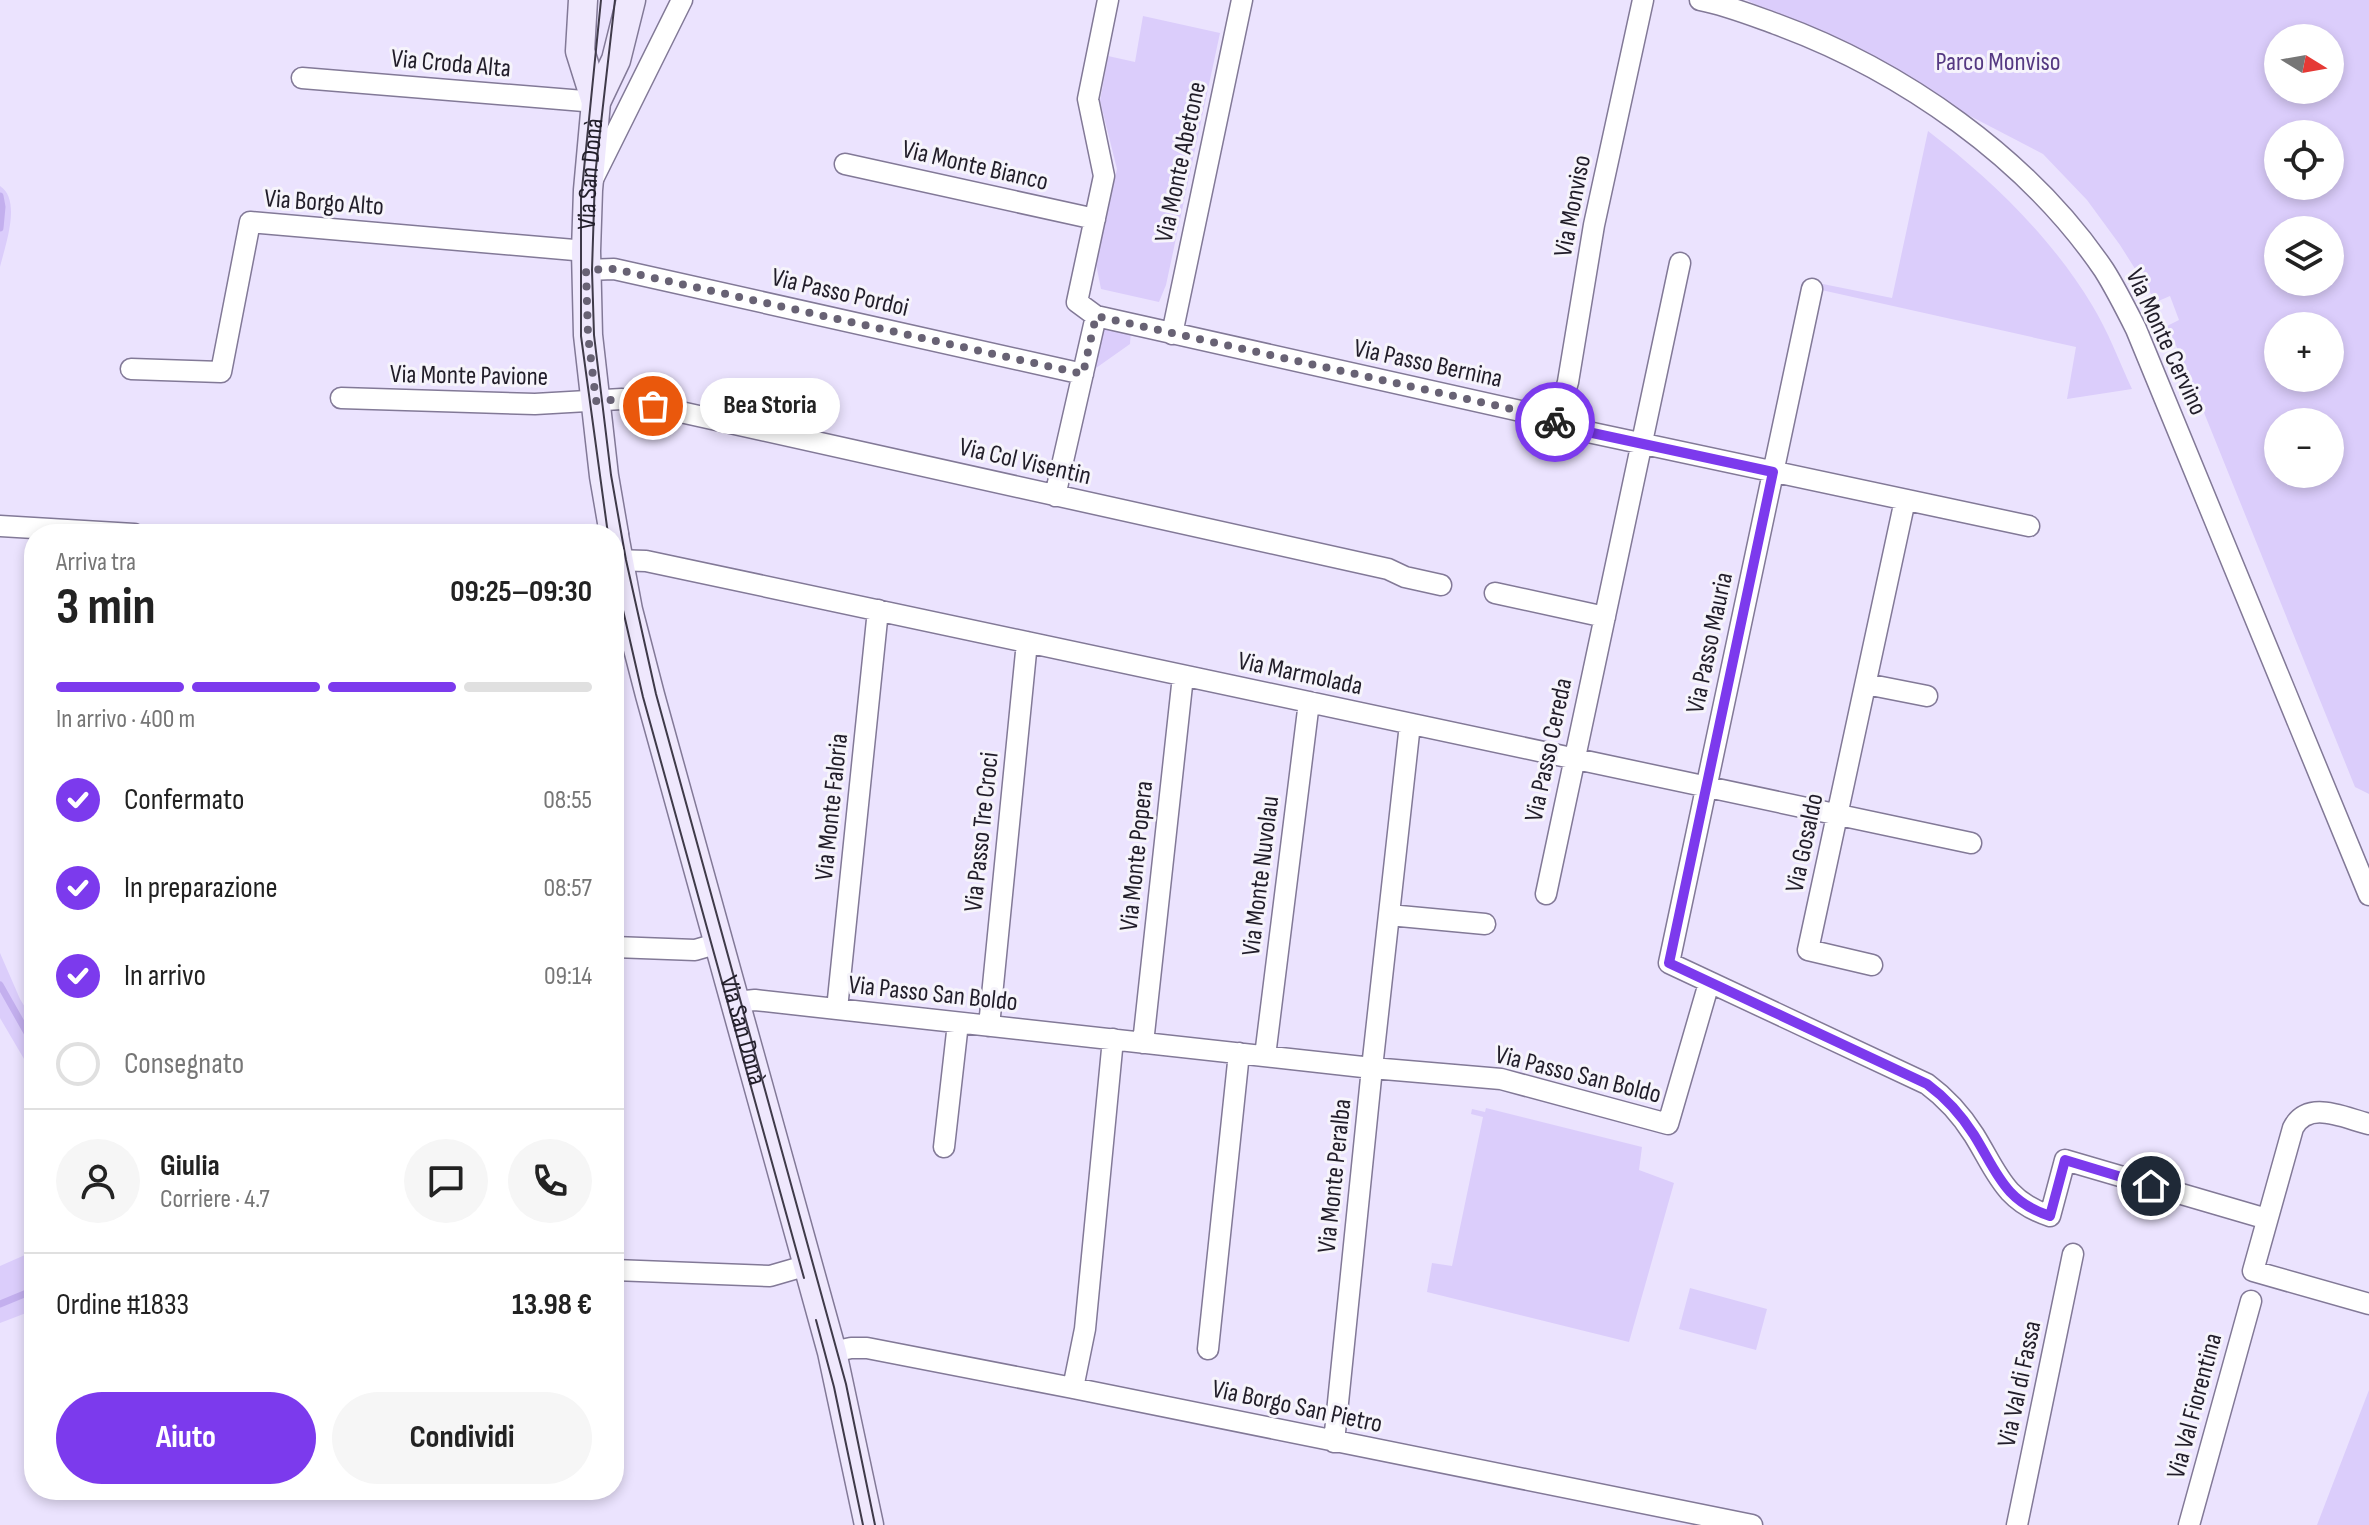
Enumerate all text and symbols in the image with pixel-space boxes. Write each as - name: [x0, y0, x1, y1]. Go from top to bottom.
- north arrow: [2264, 24, 2344, 104]
- map controls: [2264, 24, 2344, 488]
- street label: Via Croda Alta: [390, 43, 512, 85]
- park label: Parco Monviso: [1935, 47, 2061, 78]
- street label: Via Monte Abetone: [1149, 79, 1213, 245]
- street label: Via San Donà: [571, 117, 610, 230]
- button: locate: [2264, 120, 2344, 200]
- street label: Via Monte Bianco: [899, 134, 1051, 198]
- street label: Via Monviso: [1548, 152, 1598, 260]
- street label: Via Borgo Alto: [263, 183, 385, 223]
- button: layers: [2264, 216, 2344, 296]
- street label: Via Passo Pordoi: [768, 262, 912, 324]
- street label: Via Monte Cervino: [2119, 264, 2213, 420]
- button: +: [2264, 312, 2344, 392]
- street label: Via Passo Bernina: [1351, 333, 1505, 395]
- street label: Via Monte Pavione: [390, 359, 548, 393]
- pin: [619, 372, 687, 440]
- callout: Bea Storia: [701, 378, 841, 434]
- courier: [1515, 382, 1595, 462]
- icon: bag: [631, 384, 675, 428]
- text: Bea Storia: [723, 390, 817, 421]
- icon: bike: [1533, 400, 1577, 444]
- button: −: [2264, 408, 2344, 488]
- street label: Via Col Visentin: [956, 432, 1094, 492]
- text: Arriva tra: [56, 547, 136, 578]
- street label: Via Passo Mauria: [1680, 570, 1740, 716]
- text: 09:25–09:30: [450, 574, 592, 610]
- text: 3 min: [56, 576, 156, 639]
- street label: Via Marmolada: [1235, 646, 1365, 702]
- street label: Via Passo Cereda: [1519, 675, 1579, 825]
- text: In arrivo · 400 m: [56, 704, 195, 735]
- street label: Via Monte Faloria: [809, 732, 855, 882]
- street label: Via Passo Tre Croci: [958, 751, 1006, 913]
- icon: check: [56, 778, 100, 822]
- street label: Via Monte Popera: [1114, 780, 1160, 932]
- text: Confermato: [124, 782, 244, 818]
- text: 08:55: [543, 785, 592, 816]
- street label: Via Gosaldo: [1779, 791, 1831, 895]
- street label: Via Monte Nuvolau: [1236, 794, 1286, 958]
- icon: check: [56, 866, 100, 910]
- text: In preparazione: [124, 870, 278, 906]
- text: 08:57: [543, 873, 592, 904]
- icon: check: [56, 954, 100, 998]
- text: In arrivo: [124, 958, 206, 994]
- text: 09:14: [544, 961, 592, 992]
- street label: Via Passo San Boldo: [847, 970, 1019, 1018]
- street label: Via San Donà: [713, 972, 773, 1088]
- street label: Via Passo San Boldo: [1492, 1039, 1664, 1111]
- text: Consegnato: [124, 1046, 244, 1082]
- street label: Via Monte Peralba: [1312, 1097, 1358, 1255]
- button: person: [56, 1139, 140, 1223]
- button: chat: [404, 1139, 488, 1223]
- button: phone: [508, 1139, 592, 1223]
- text: Giulia: [160, 1148, 220, 1184]
- pin: [2117, 1152, 2185, 1220]
- icon: home: [2129, 1164, 2173, 1208]
- text: Corriere · 4.7: [160, 1184, 270, 1215]
- text: Ordine #1833: [56, 1287, 189, 1323]
- text: 13.98 €: [512, 1287, 592, 1323]
- street label: Via Val di Fassa: [1992, 1318, 2048, 1450]
- street label: Via Val Fiorentina: [2161, 1330, 2229, 1482]
- street label: Via Borgo San Pietro: [1209, 1374, 1385, 1440]
- button: Aiuto: [56, 1392, 316, 1484]
- button: Condividi: [332, 1392, 592, 1484]

